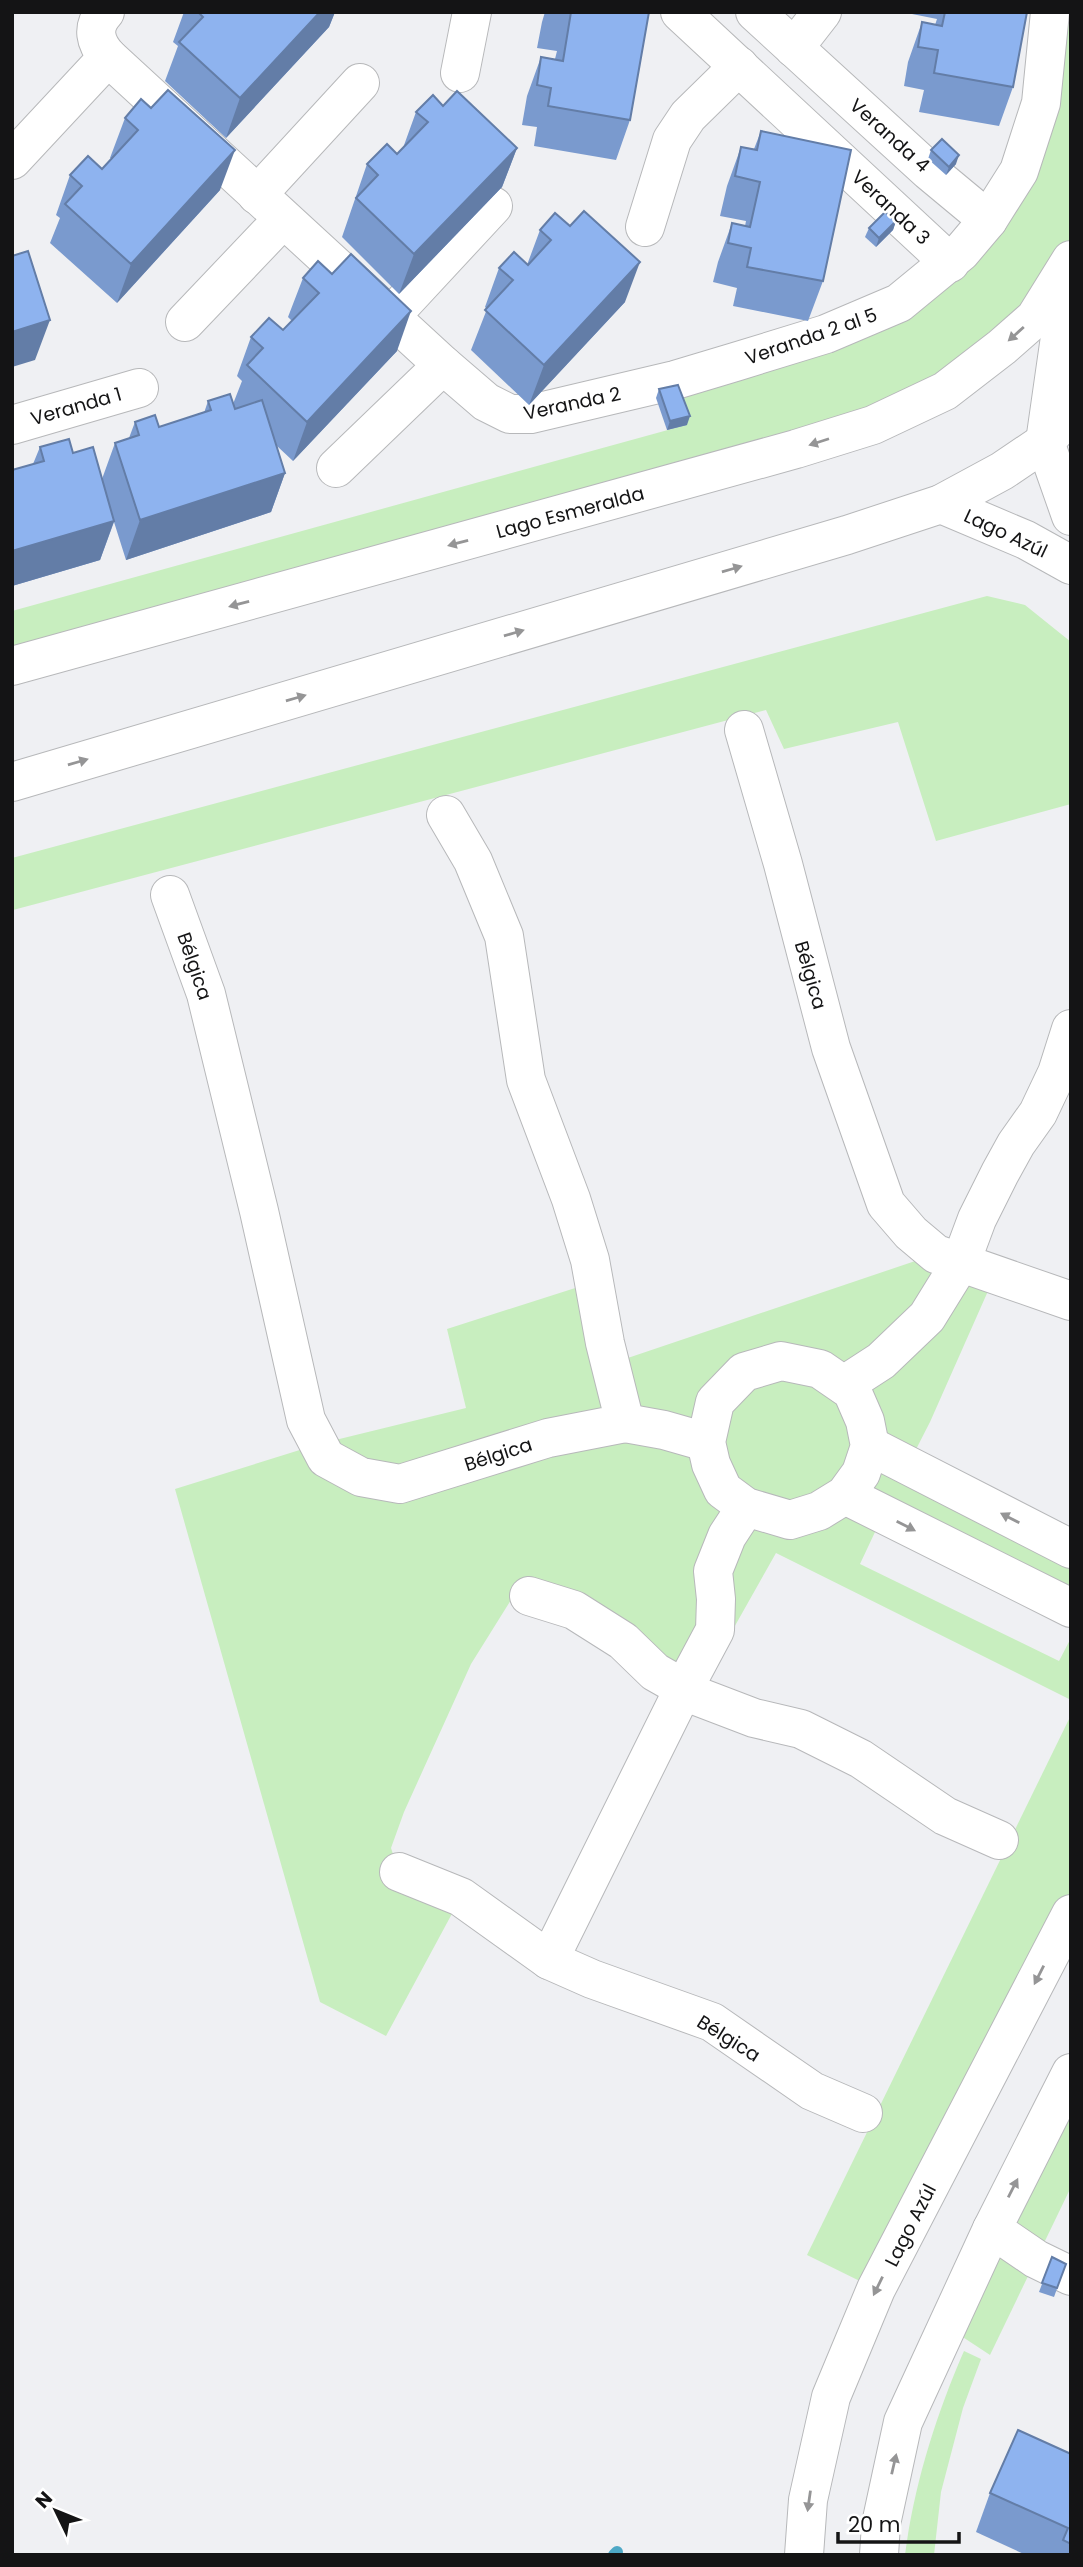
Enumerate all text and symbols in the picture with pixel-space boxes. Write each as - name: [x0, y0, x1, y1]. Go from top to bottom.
- street label: Veranda 4: [844, 92, 936, 179]
- street label: Veranda 3: [845, 164, 936, 251]
- street label: Veranda 2 al 5: [742, 301, 881, 372]
- one-way arrow: [1007, 326, 1025, 342]
- street label: Veranda 2: [521, 380, 623, 427]
- street label: Veranda 1: [27, 381, 125, 432]
- one-way arrow: [808, 438, 829, 448]
- street label: Lago Esmeralda: [493, 480, 647, 545]
- street label: Lago Azúl: [960, 502, 1052, 565]
- one-way arrow: [447, 538, 469, 549]
- one-way arrow: [722, 563, 743, 573]
- one-way arrow: [228, 599, 249, 609]
- one-way arrow: [504, 628, 525, 638]
- one-way arrow: [286, 692, 307, 702]
- one-way arrow: [67, 757, 88, 767]
- street label: Bélgica: [170, 929, 219, 1004]
- street label: Bélgica: [788, 938, 833, 1013]
- street label: Bélgica: [461, 1431, 536, 1478]
- one-way arrow: [1000, 1512, 1020, 1524]
- one-way arrow: [896, 1521, 916, 1532]
- one-way arrow: [1034, 1965, 1045, 1985]
- street label: Bélgica: [692, 2008, 766, 2068]
- one-way arrow: [1007, 2178, 1018, 2198]
- street label: Lago Azúl: [878, 2179, 943, 2271]
- one-way arrow: [873, 2276, 884, 2296]
- one-way arrow: [889, 2453, 900, 2475]
- north arrow: [21, 2476, 91, 2546]
- text: N: [29, 2485, 59, 2514]
- one-way arrow: [803, 2490, 814, 2512]
- scale bar: [838, 2500, 959, 2544]
- text: 20 m: [848, 2510, 901, 2539]

